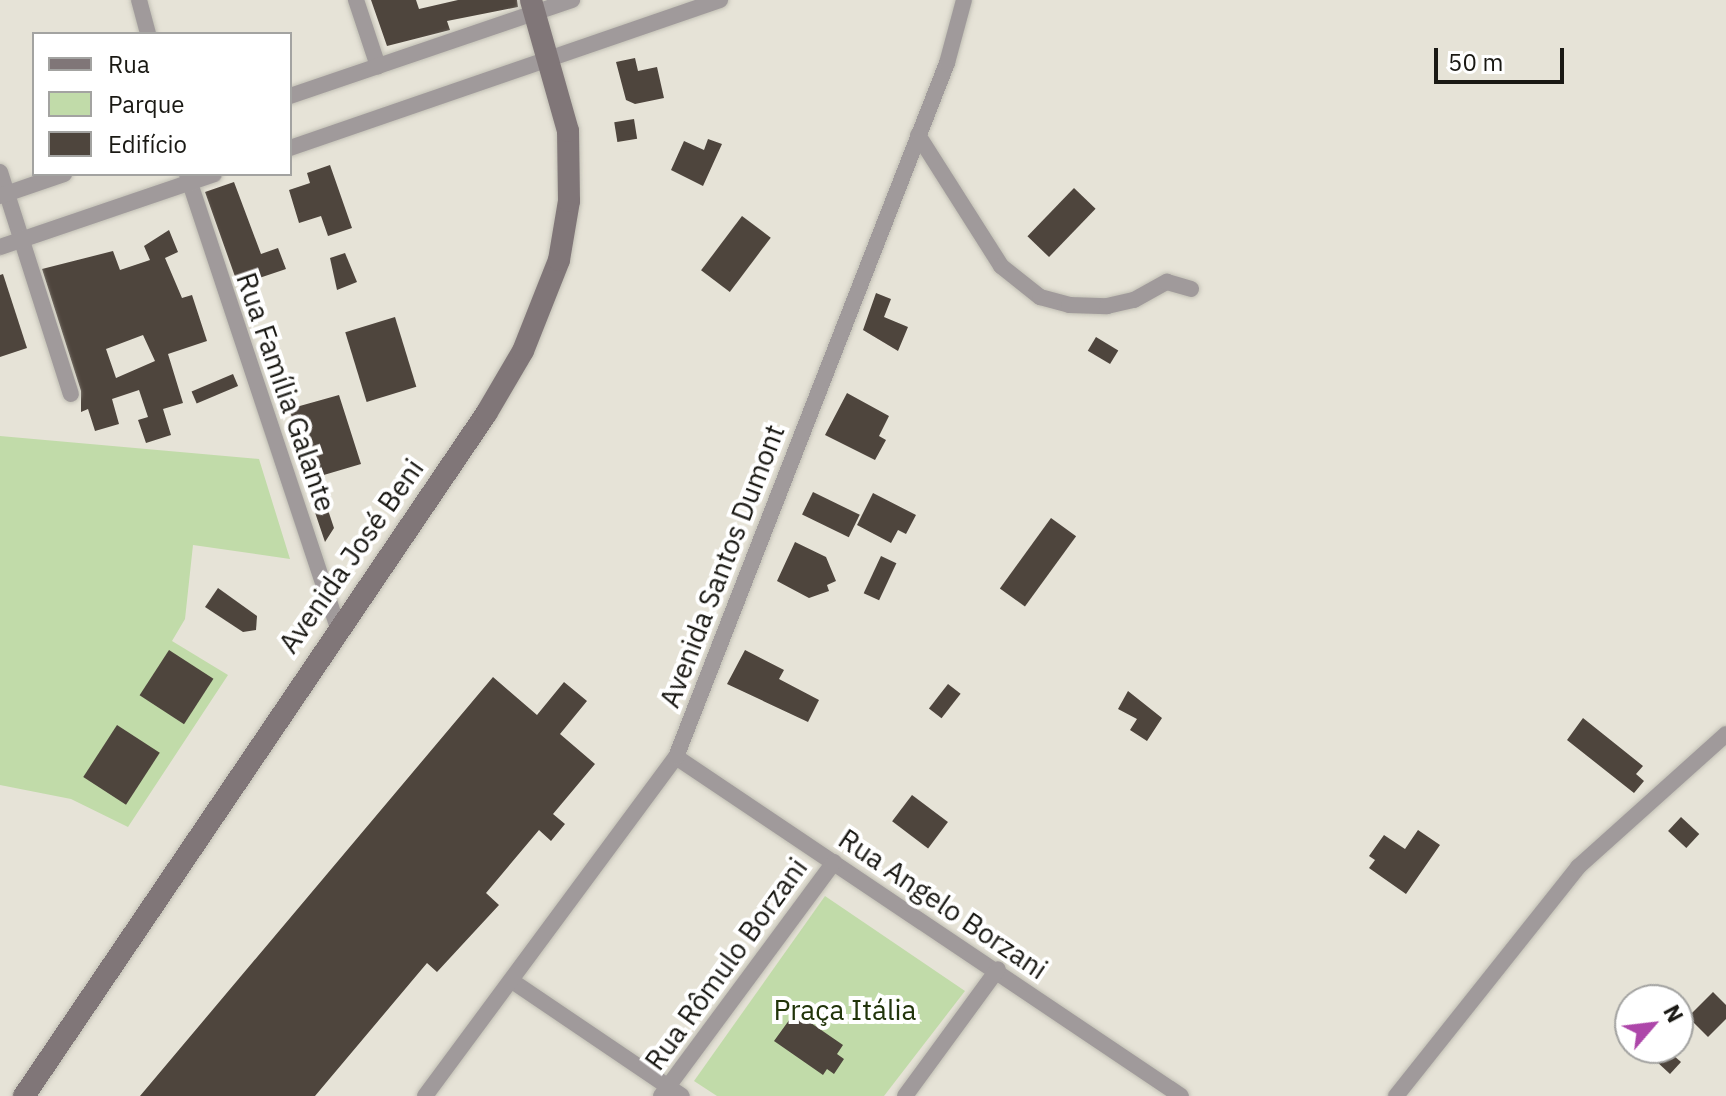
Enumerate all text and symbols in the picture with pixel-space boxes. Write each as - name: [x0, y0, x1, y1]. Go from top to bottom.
- legend: [32, 32, 292, 176]
- scale bar: [1438, 32, 1568, 82]
- text: 50 m: [1448, 46, 1503, 78]
- text: Rua: [108, 48, 150, 80]
- text: Parque: [108, 88, 185, 120]
- text: Edifício: [108, 128, 187, 160]
- street label: Rua Família Galante: [229, 268, 343, 516]
- street label: Avenida Santos Dumont: [653, 420, 791, 712]
- street label: Avenida José Beni: [272, 453, 430, 659]
- street label: Rua Angelo Borzani: [832, 822, 1054, 986]
- street label: Rua Rômulo Borzani: [638, 851, 814, 1077]
- north arrow: [1614, 984, 1694, 1064]
- park label: Praça Itália: [774, 993, 916, 1027]
- text: N: [1657, 1000, 1690, 1027]

